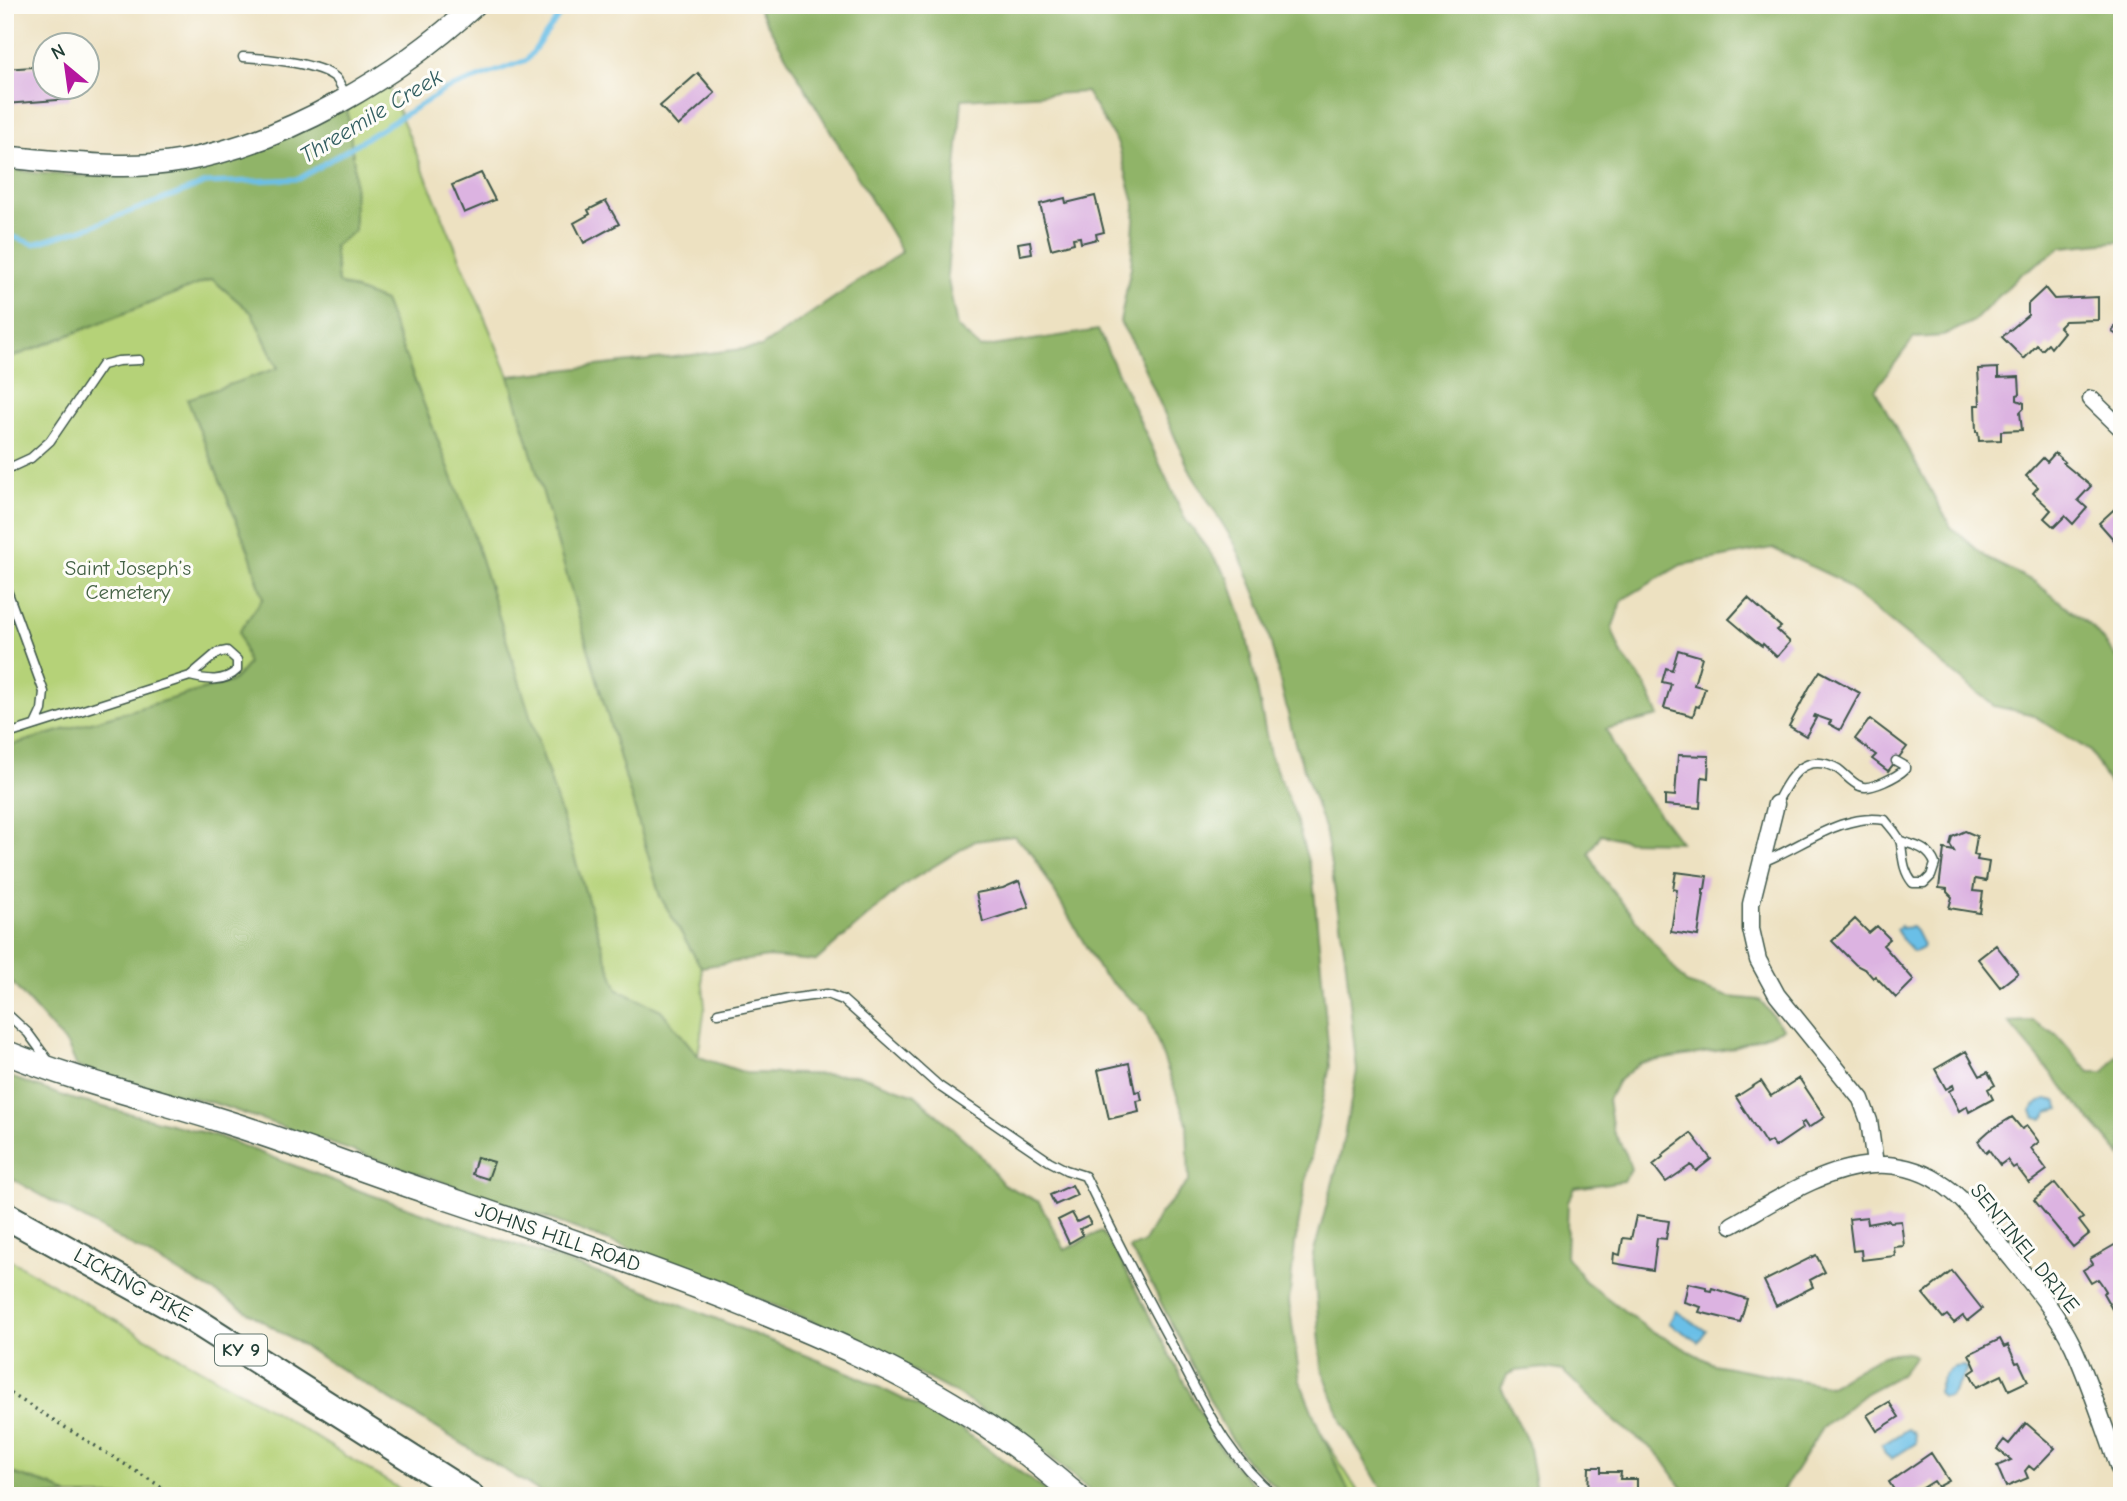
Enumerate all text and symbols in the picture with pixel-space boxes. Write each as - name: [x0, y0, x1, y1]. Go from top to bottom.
- north arrow: [32, 32, 102, 102]
- text: N: [47, 39, 69, 65]
- water label: Threemile Creek: [295, 62, 448, 169]
- park label: Saint Joseph’s Cemetery: [65, 556, 191, 604]
- street label: SENTINEL DRIVE: [1966, 1179, 2084, 1317]
- street label: JOHNS HILL ROAD: [472, 1197, 644, 1277]
- street label: LICKING PIKE: [70, 1243, 196, 1327]
- road number: KY 9: [215, 1334, 267, 1366]

